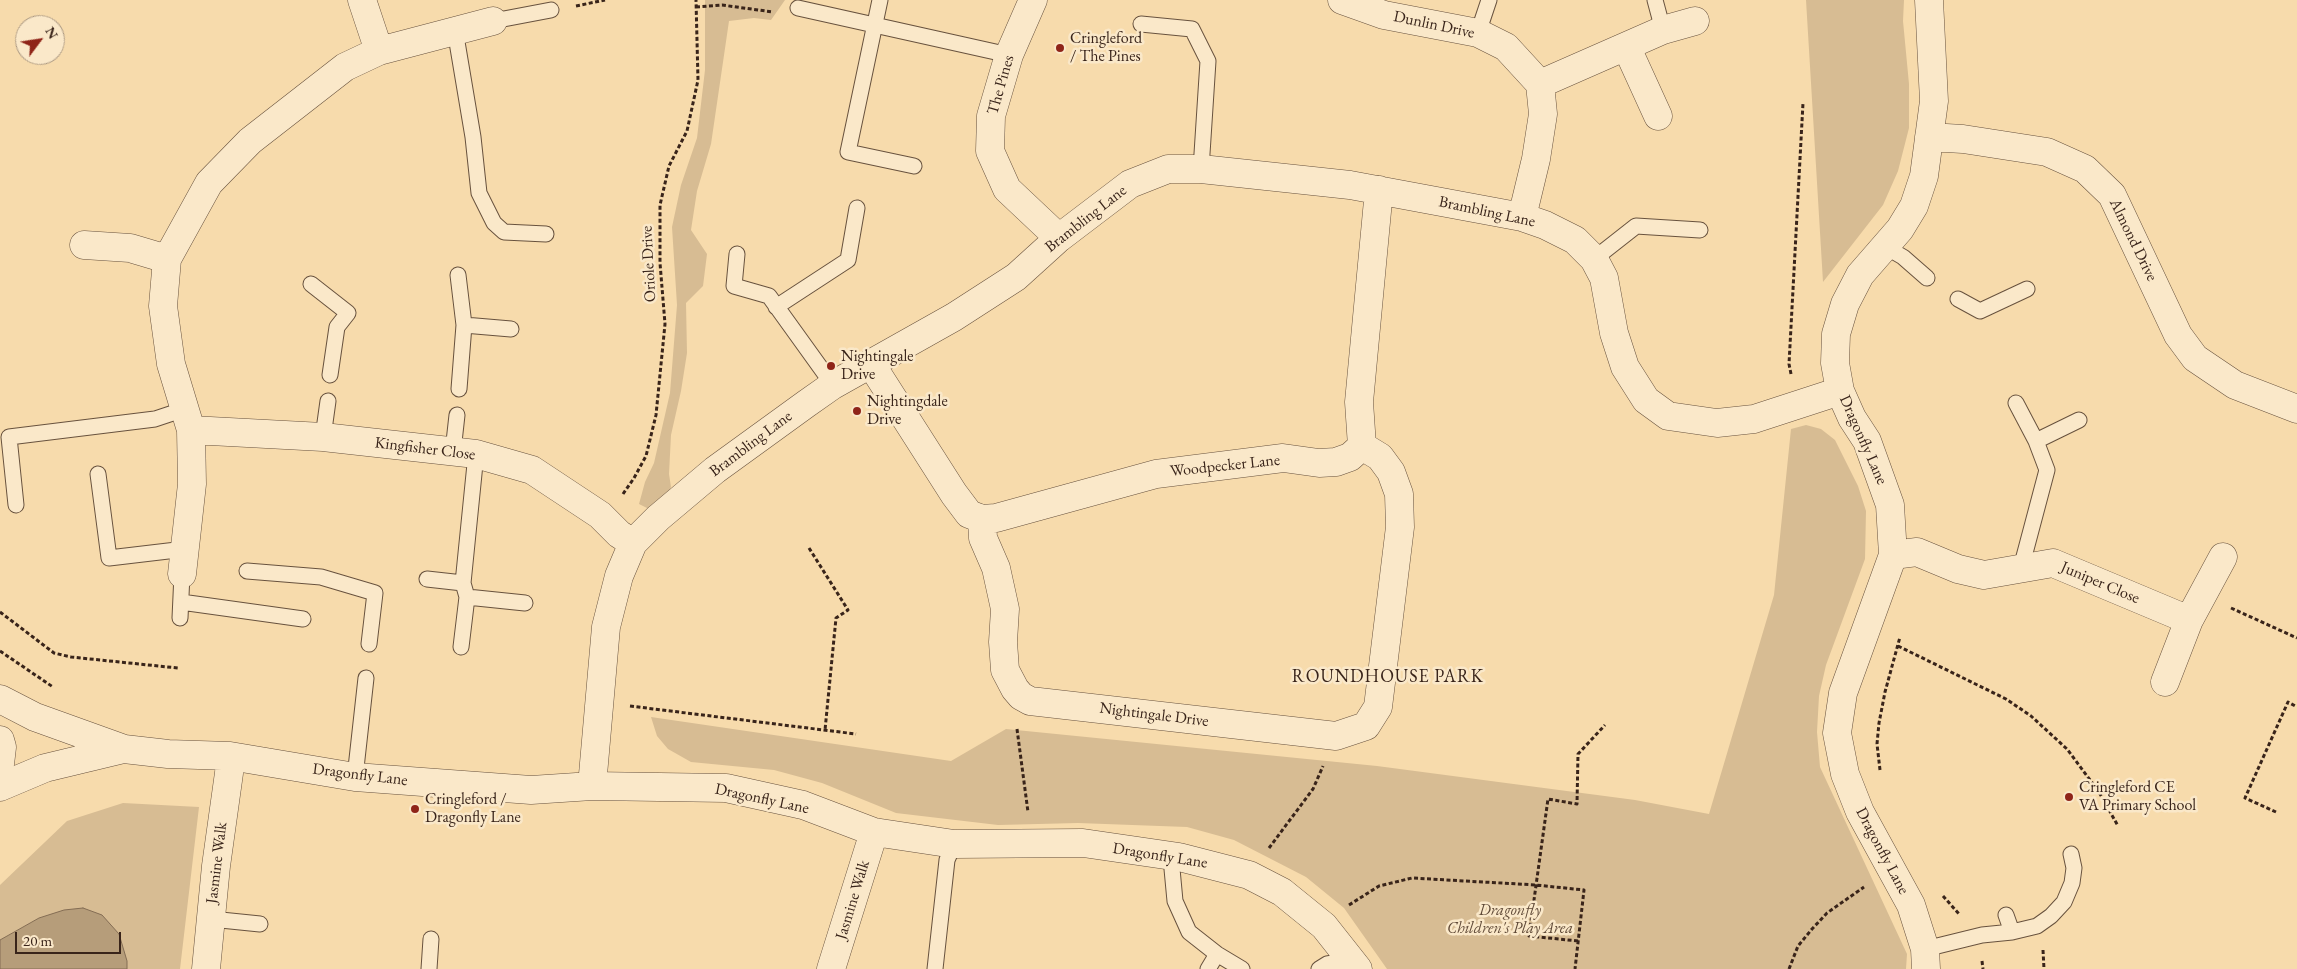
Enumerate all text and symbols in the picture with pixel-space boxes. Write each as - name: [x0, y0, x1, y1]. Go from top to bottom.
- street label: Dunlin Drive: [1392, 7, 1476, 43]
- north arrow: [15, 15, 65, 65]
- text: N: [41, 23, 63, 42]
- place label: Cringleford / The Pines: [1070, 29, 1142, 67]
- marker: Cringleford / The Pines: [1054, 42, 1066, 54]
- street label: The Pines: [983, 53, 1019, 117]
- street label: Brambling Lane: [1041, 181, 1131, 257]
- street label: Brambling Lane: [1437, 192, 1537, 232]
- street label: Almond Drive: [2105, 196, 2161, 284]
- street label: Oriole Drive: [637, 225, 661, 303]
- place label: Nightingale Drive: [841, 347, 914, 385]
- marker: Nightingale Drive: [825, 360, 837, 372]
- place label: Nightingdale Drive: [867, 392, 948, 430]
- street label: Dragonfly Lane: [1835, 392, 1891, 488]
- marker: Nightingdale Drive: [851, 405, 863, 417]
- street label: Brambling Lane: [706, 407, 796, 481]
- street label: Kingfisher Close: [374, 433, 476, 465]
- street label: Woodpecker Lane: [1169, 451, 1281, 481]
- street label: Juniper Close: [2058, 558, 2142, 608]
- district label: ROUNDHOUSE PARK: [1290, 666, 1486, 688]
- street label: Nightingale Drive: [1098, 699, 1210, 731]
- street label: Dragonfly Lane: [311, 760, 409, 790]
- place label: Cringleford CE VA Primary School: [2079, 778, 2196, 816]
- street label: Dragonfly Lane: [713, 780, 811, 818]
- place label: Cringleford / Dragonfly Lane: [425, 790, 521, 828]
- marker: Cringleford CE VA Primary School: [2063, 791, 2075, 803]
- marker: Cringleford / Dragonfly Lane: [409, 803, 421, 815]
- street label: Dragonfly Lane: [1851, 804, 1913, 898]
- street label: Jasmine Walk: [202, 821, 232, 905]
- street label: Dragonfly Lane: [1111, 839, 1209, 873]
- street label: Jasmine Walk: [832, 858, 874, 942]
- park label: Dragonfly Children's Play Area: [1447, 901, 1573, 939]
- scale bar: [18, 922, 124, 954]
- text: 20 m: [23, 931, 52, 950]

